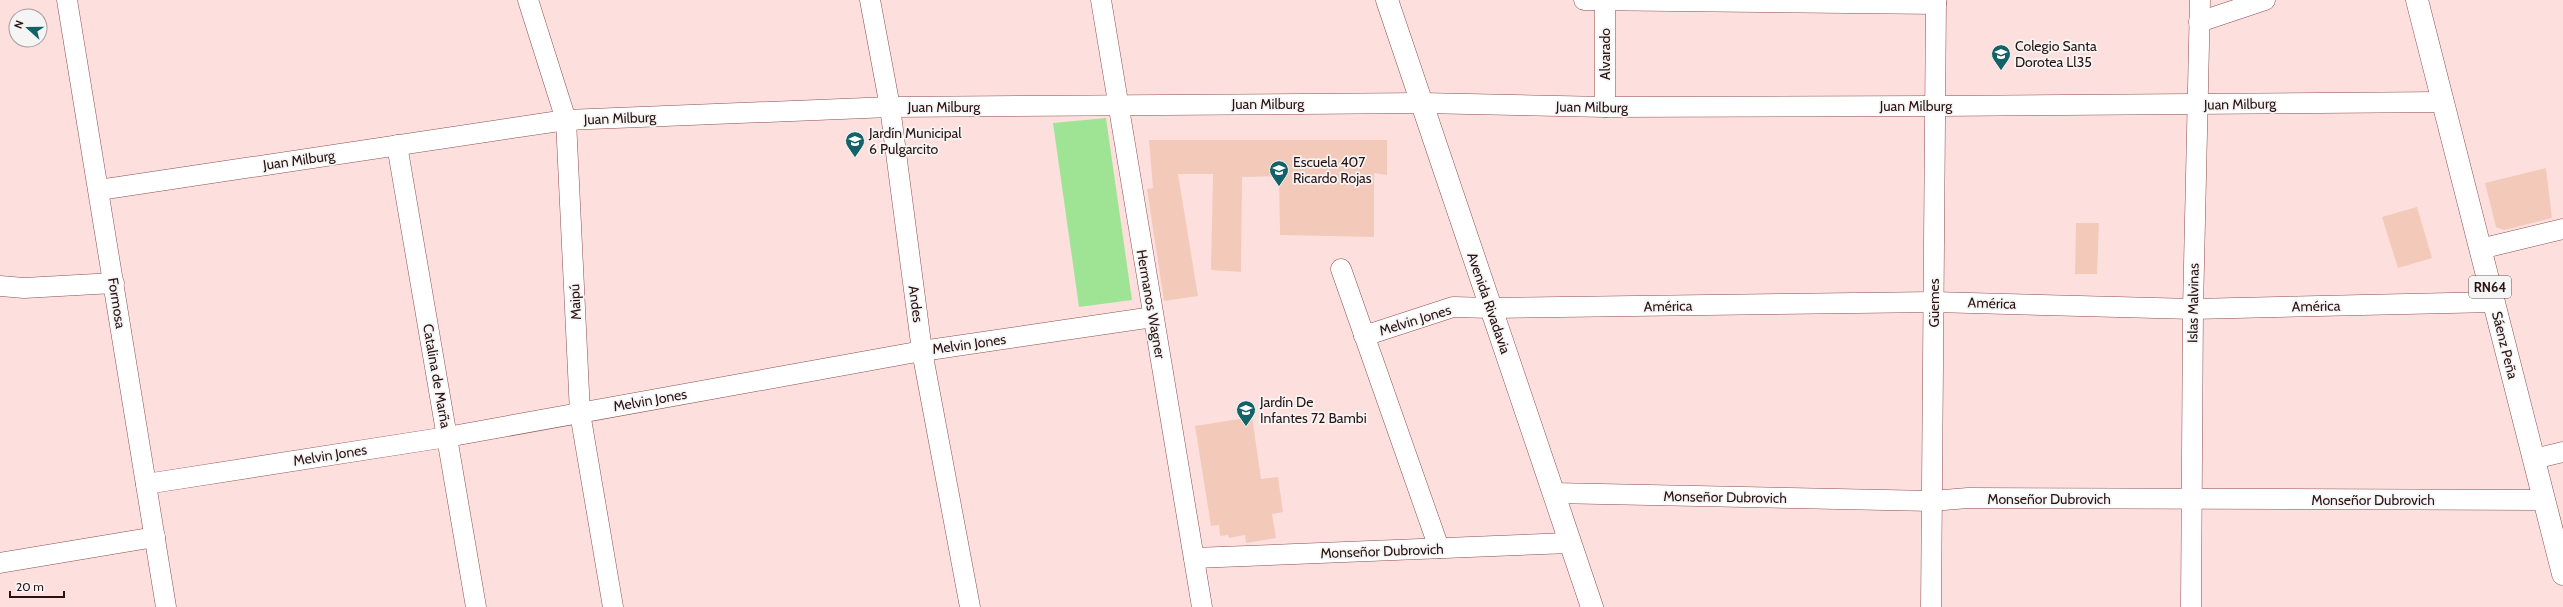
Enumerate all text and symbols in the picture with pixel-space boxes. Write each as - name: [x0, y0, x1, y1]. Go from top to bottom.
- north arrow: [8, 8, 48, 48]
- text: N: [11, 18, 27, 31]
- street label: Alvarado: [1596, 28, 1614, 80]
- place label: Colegio Santa Dorotea Ll35: [2015, 37, 2097, 71]
- school or university icon: Colegio Santa Dorotea Ll35: [1990, 43, 2012, 71]
- street label: Juan Milburg: [2203, 94, 2277, 114]
- street label: Juan Milburg: [1231, 95, 1305, 113]
- street label: Juan Milburg: [1555, 97, 1629, 117]
- street label: Juan Milburg: [1879, 97, 1953, 115]
- street label: Juan Milburg: [907, 98, 981, 116]
- street label: Juan Milburg: [583, 108, 657, 128]
- place label: Jardín Municipal 6 Pulgarcito: [868, 124, 962, 158]
- school or university icon: Jardín Municipal 6 Pulgarcito: [844, 130, 866, 158]
- street label: Juan Milburg: [261, 146, 337, 174]
- place label: Escuela 407 Ricardo Rojas: [1293, 153, 1372, 187]
- school or university icon: Escuela 407 Ricardo Rojas: [1268, 159, 1290, 187]
- street label: Hermanos Wagner: [1133, 248, 1170, 361]
- street label: Avenida Rivadavia: [1463, 250, 1515, 356]
- street label: Islas Malvinas: [2183, 263, 2203, 343]
- street label: Formosa: [104, 276, 130, 330]
- road number: RN64: [2469, 276, 2511, 298]
- street label: Güemes: [1925, 278, 1943, 328]
- street label: Maipú: [565, 283, 585, 321]
- street label: Andes: [904, 284, 928, 324]
- street label: América: [1967, 293, 2017, 313]
- street label: América: [1644, 297, 1693, 315]
- street label: América: [2292, 297, 2341, 315]
- street label: Melvin Jones: [1377, 300, 1453, 339]
- street label: Sáenz Peña: [2488, 309, 2522, 381]
- street label: Catalina de Marña: [419, 322, 455, 430]
- street label: Melvin Jones: [931, 330, 1007, 358]
- street label: Melvin Jones: [612, 385, 688, 415]
- place label: Jardín De Infantes 72 Bambi: [1259, 393, 1367, 427]
- school or university icon: Jardín De Infantes 72 Bambi: [1235, 399, 1257, 427]
- street label: Melvin Jones: [292, 440, 368, 470]
- street label: Monseñor Dubrovich: [1663, 487, 1787, 507]
- street label: Monseñor Dubrovich: [1987, 490, 2111, 508]
- street label: Monseñor Dubrovich: [2311, 491, 2435, 509]
- street label: Monseñor Dubrovich: [1320, 540, 1444, 562]
- scale bar: [10, 573, 64, 599]
- text: 20 m: [16, 579, 44, 594]

